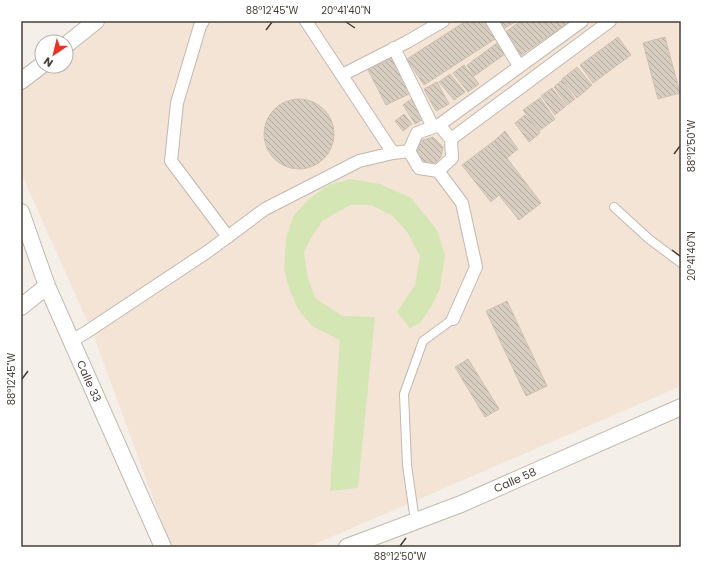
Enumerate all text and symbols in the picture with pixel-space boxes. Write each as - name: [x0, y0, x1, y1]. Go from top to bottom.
- text: 88°12'45"W: [246, 3, 298, 18]
- text: 20°41'40"N: [321, 3, 371, 18]
- north arrow: [34, 34, 74, 74]
- text: N: [40, 53, 56, 71]
- text: 88°12'50"W: [684, 120, 699, 172]
- text: 20°41'40"N: [684, 231, 699, 281]
- text: 88°12'45"W: [4, 353, 19, 405]
- street label: Calle 33: [73, 358, 105, 404]
- street label: Calle 58: [491, 464, 539, 496]
- text: 88°12'50"W: [374, 549, 426, 564]

